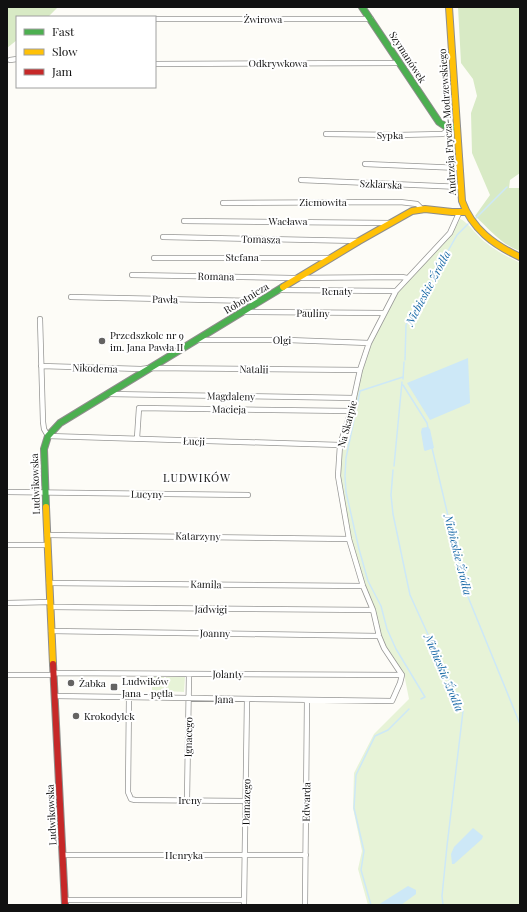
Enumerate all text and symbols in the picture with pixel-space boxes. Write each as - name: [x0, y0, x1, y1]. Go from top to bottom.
- street label: Żwirowa: [244, 12, 282, 26]
- legend: [16, 16, 156, 88]
- text: Fast: [52, 23, 75, 39]
- street label: Szymanówek: [386, 29, 430, 86]
- text: Slow: [52, 43, 78, 59]
- street label: Andrzeja Frycza-Modrzewskiego: [435, 48, 459, 197]
- street label: Odkrywkowa: [249, 56, 307, 70]
- text: Jam: [51, 63, 73, 79]
- street label: Sypka: [377, 128, 403, 142]
- street label: Szklarska: [359, 176, 403, 192]
- street label: Ziemowita: [299, 195, 347, 209]
- street label: Wacława: [268, 214, 307, 228]
- street label: Tomasza: [241, 232, 281, 246]
- water label: Niebieskie Źródła: [401, 248, 454, 329]
- street label: Stefana: [225, 250, 259, 264]
- street label: Romana: [197, 269, 235, 283]
- street label: Robotnicza: [221, 279, 271, 317]
- street label: Renaty: [321, 284, 353, 298]
- street label: Pawła: [152, 292, 178, 306]
- street label: Pauliny: [296, 306, 330, 320]
- place label: Przedszkole nr 9 im. Jana Pawła II: [110, 328, 184, 354]
- street label: Olgi: [273, 333, 291, 347]
- marker: Przedszkole nr 9 im. Jana Pawła II: [97, 336, 107, 346]
- street label: Nikodema: [72, 360, 118, 376]
- street label: Natalii: [239, 362, 269, 376]
- street label: Magdaleny: [207, 389, 255, 403]
- street label: Na Skarpie: [334, 399, 360, 449]
- street label: Macieja: [212, 402, 246, 416]
- street label: Łucji: [183, 434, 205, 448]
- street label: Ludwikowska: [27, 453, 43, 515]
- district label: LUDWIKÓW: [163, 470, 231, 485]
- street label: Lucyny: [131, 487, 163, 501]
- water label: Niebieskie Żródła: [441, 512, 476, 597]
- street label: Katarzyny: [175, 529, 221, 543]
- street label: Kamila: [190, 577, 222, 591]
- street label: Jadwigi: [194, 602, 228, 616]
- street label: Joanny: [199, 626, 230, 640]
- water label: Niebieskie Źródła: [421, 631, 468, 714]
- street label: Jolanty: [211, 667, 244, 681]
- place label: Ludwików Jana - pętla: [121, 674, 173, 700]
- place label: Żabka: [79, 676, 106, 690]
- marker: Żabka: [66, 678, 76, 688]
- marker: Ludwików Jana - pętla: [109, 682, 119, 692]
- street label: Jana: [213, 692, 234, 706]
- place label: Krokodylek: [84, 709, 135, 723]
- marker: Krokodylek: [71, 711, 81, 721]
- street label: Ignacego: [181, 716, 195, 757]
- street label: Damazego: [239, 778, 253, 825]
- street label: Edwarda: [299, 782, 313, 822]
- street label: Ludwikowska: [42, 784, 60, 846]
- street label: Ireny: [178, 793, 202, 807]
- street label: Henryka: [165, 848, 203, 862]

